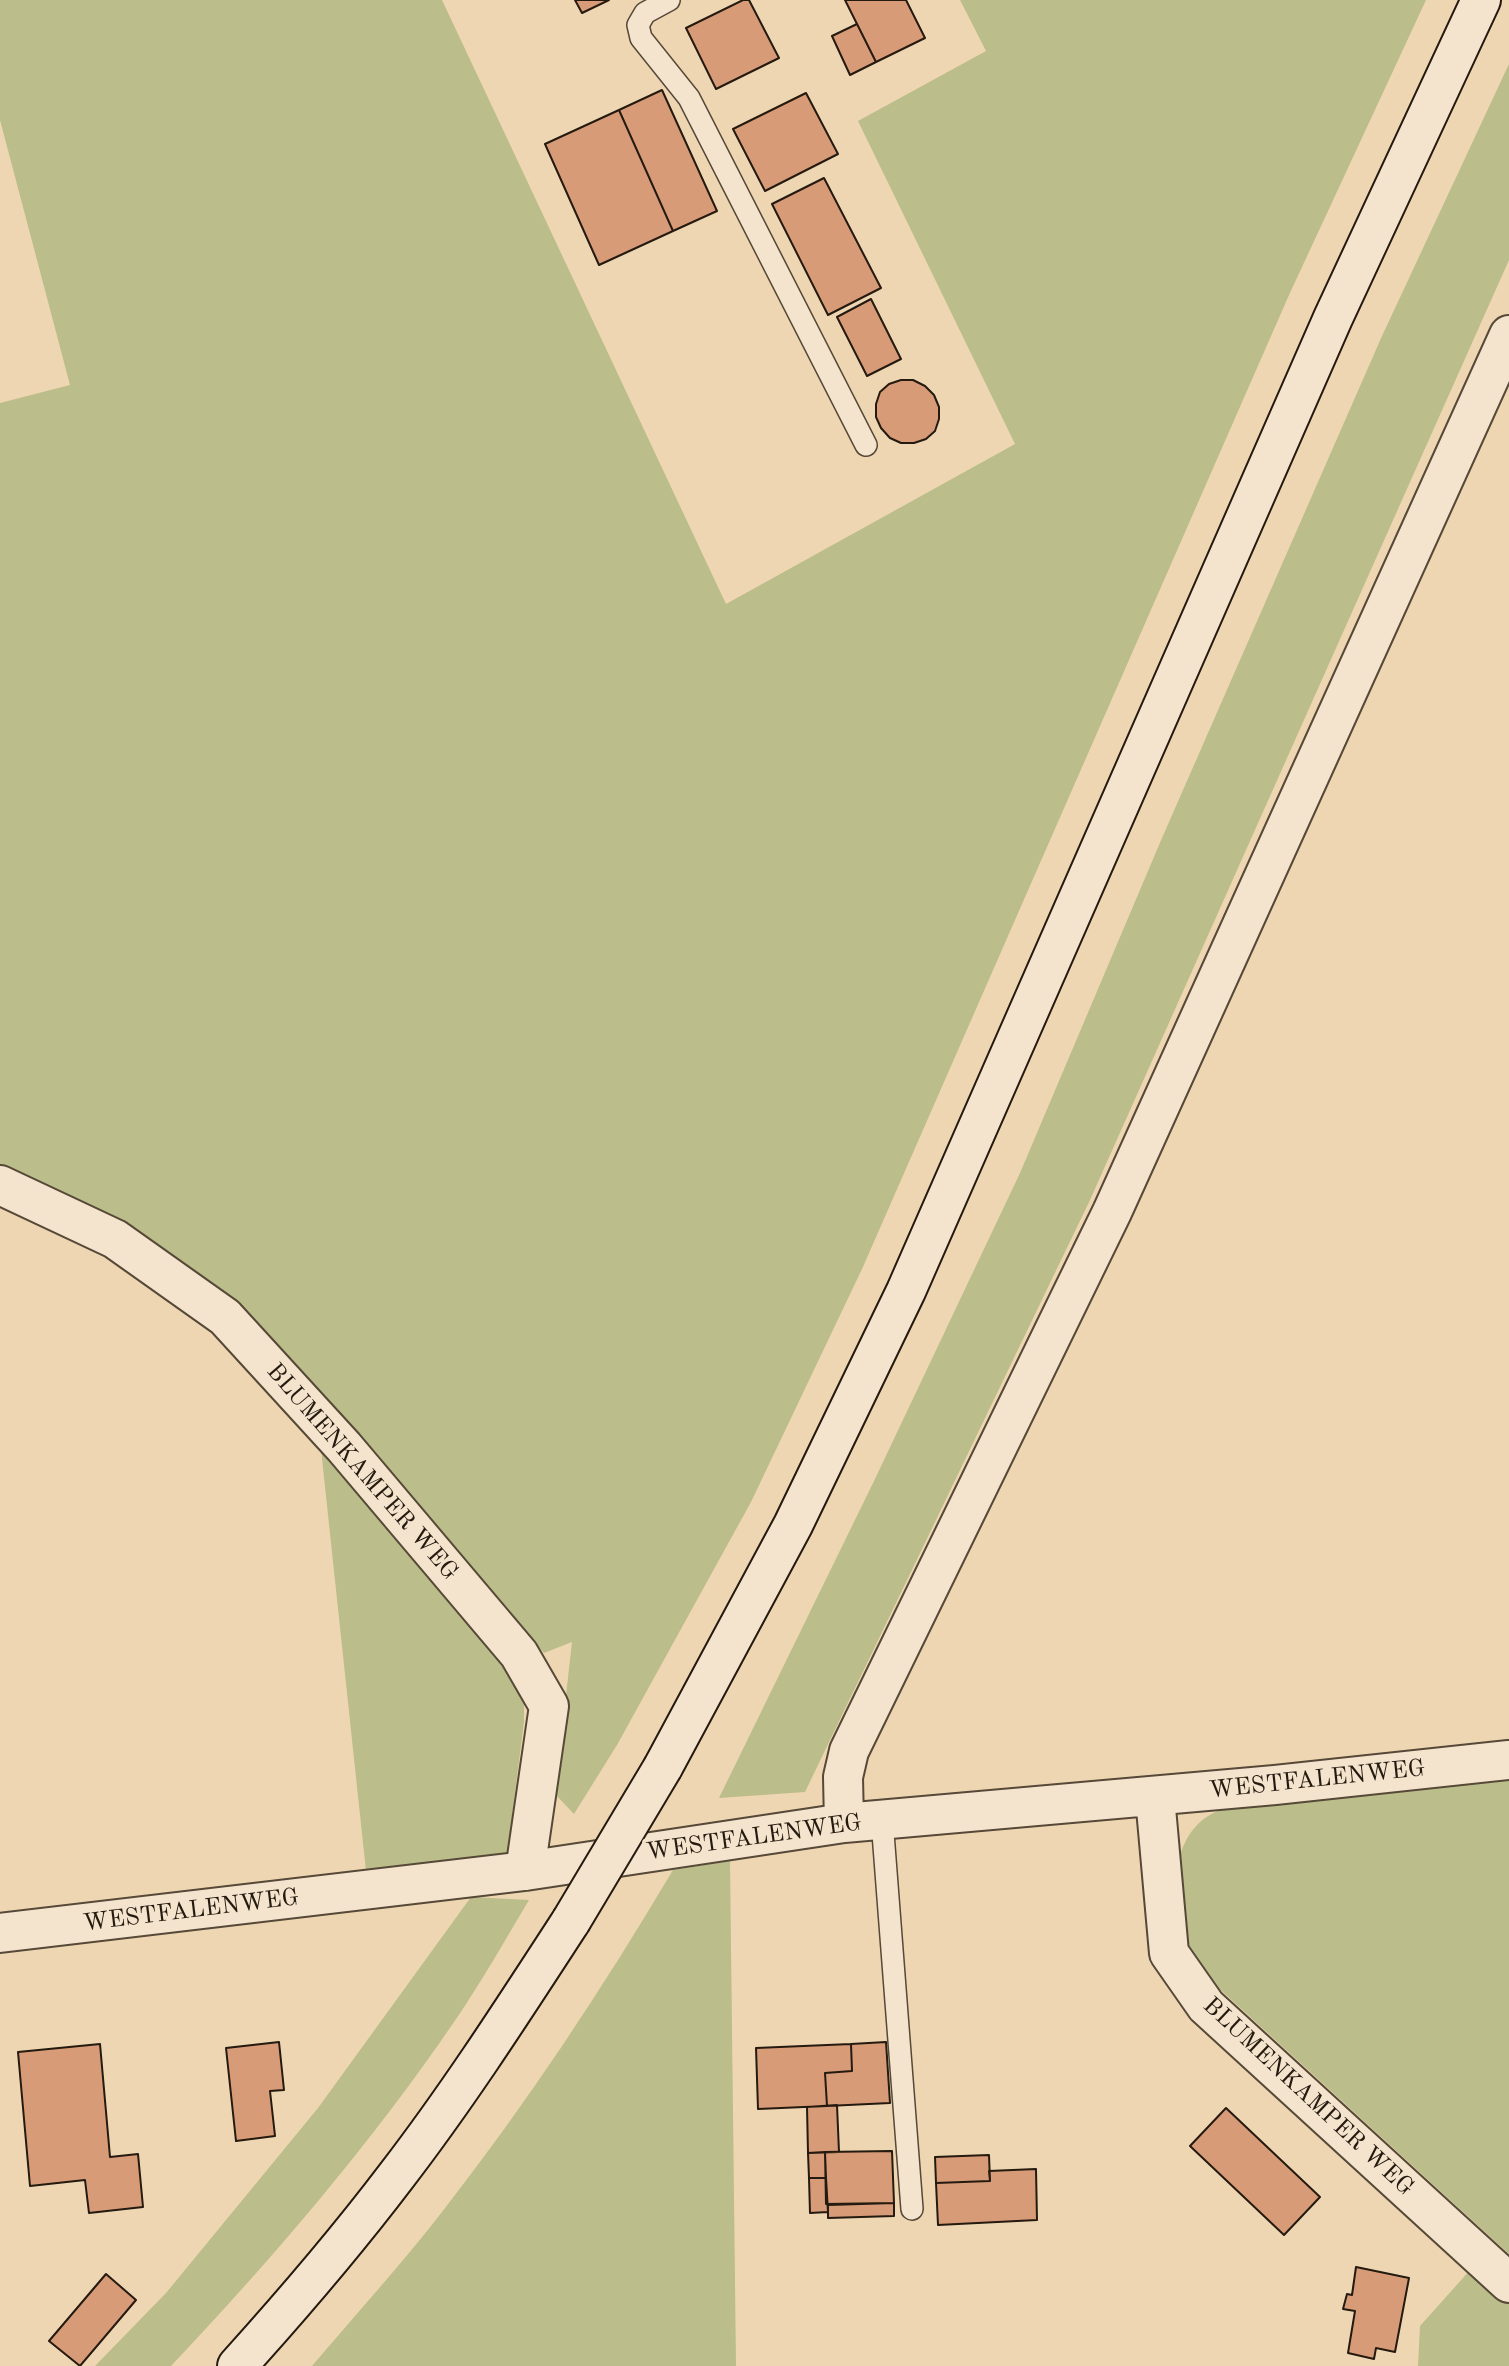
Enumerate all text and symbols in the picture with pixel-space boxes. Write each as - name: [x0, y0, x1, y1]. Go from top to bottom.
- street label: BLUMENKAMPER WEG: [260, 1358, 464, 1586]
- street label: WESTFALENWEG: [1207, 1754, 1427, 1806]
- street label: WESTFALENWEG: [644, 1809, 864, 1867]
- street label: WESTFALENWEG: [81, 1883, 301, 1939]
- street label: BLUMENKAMPER WEG: [1197, 1992, 1419, 2202]

